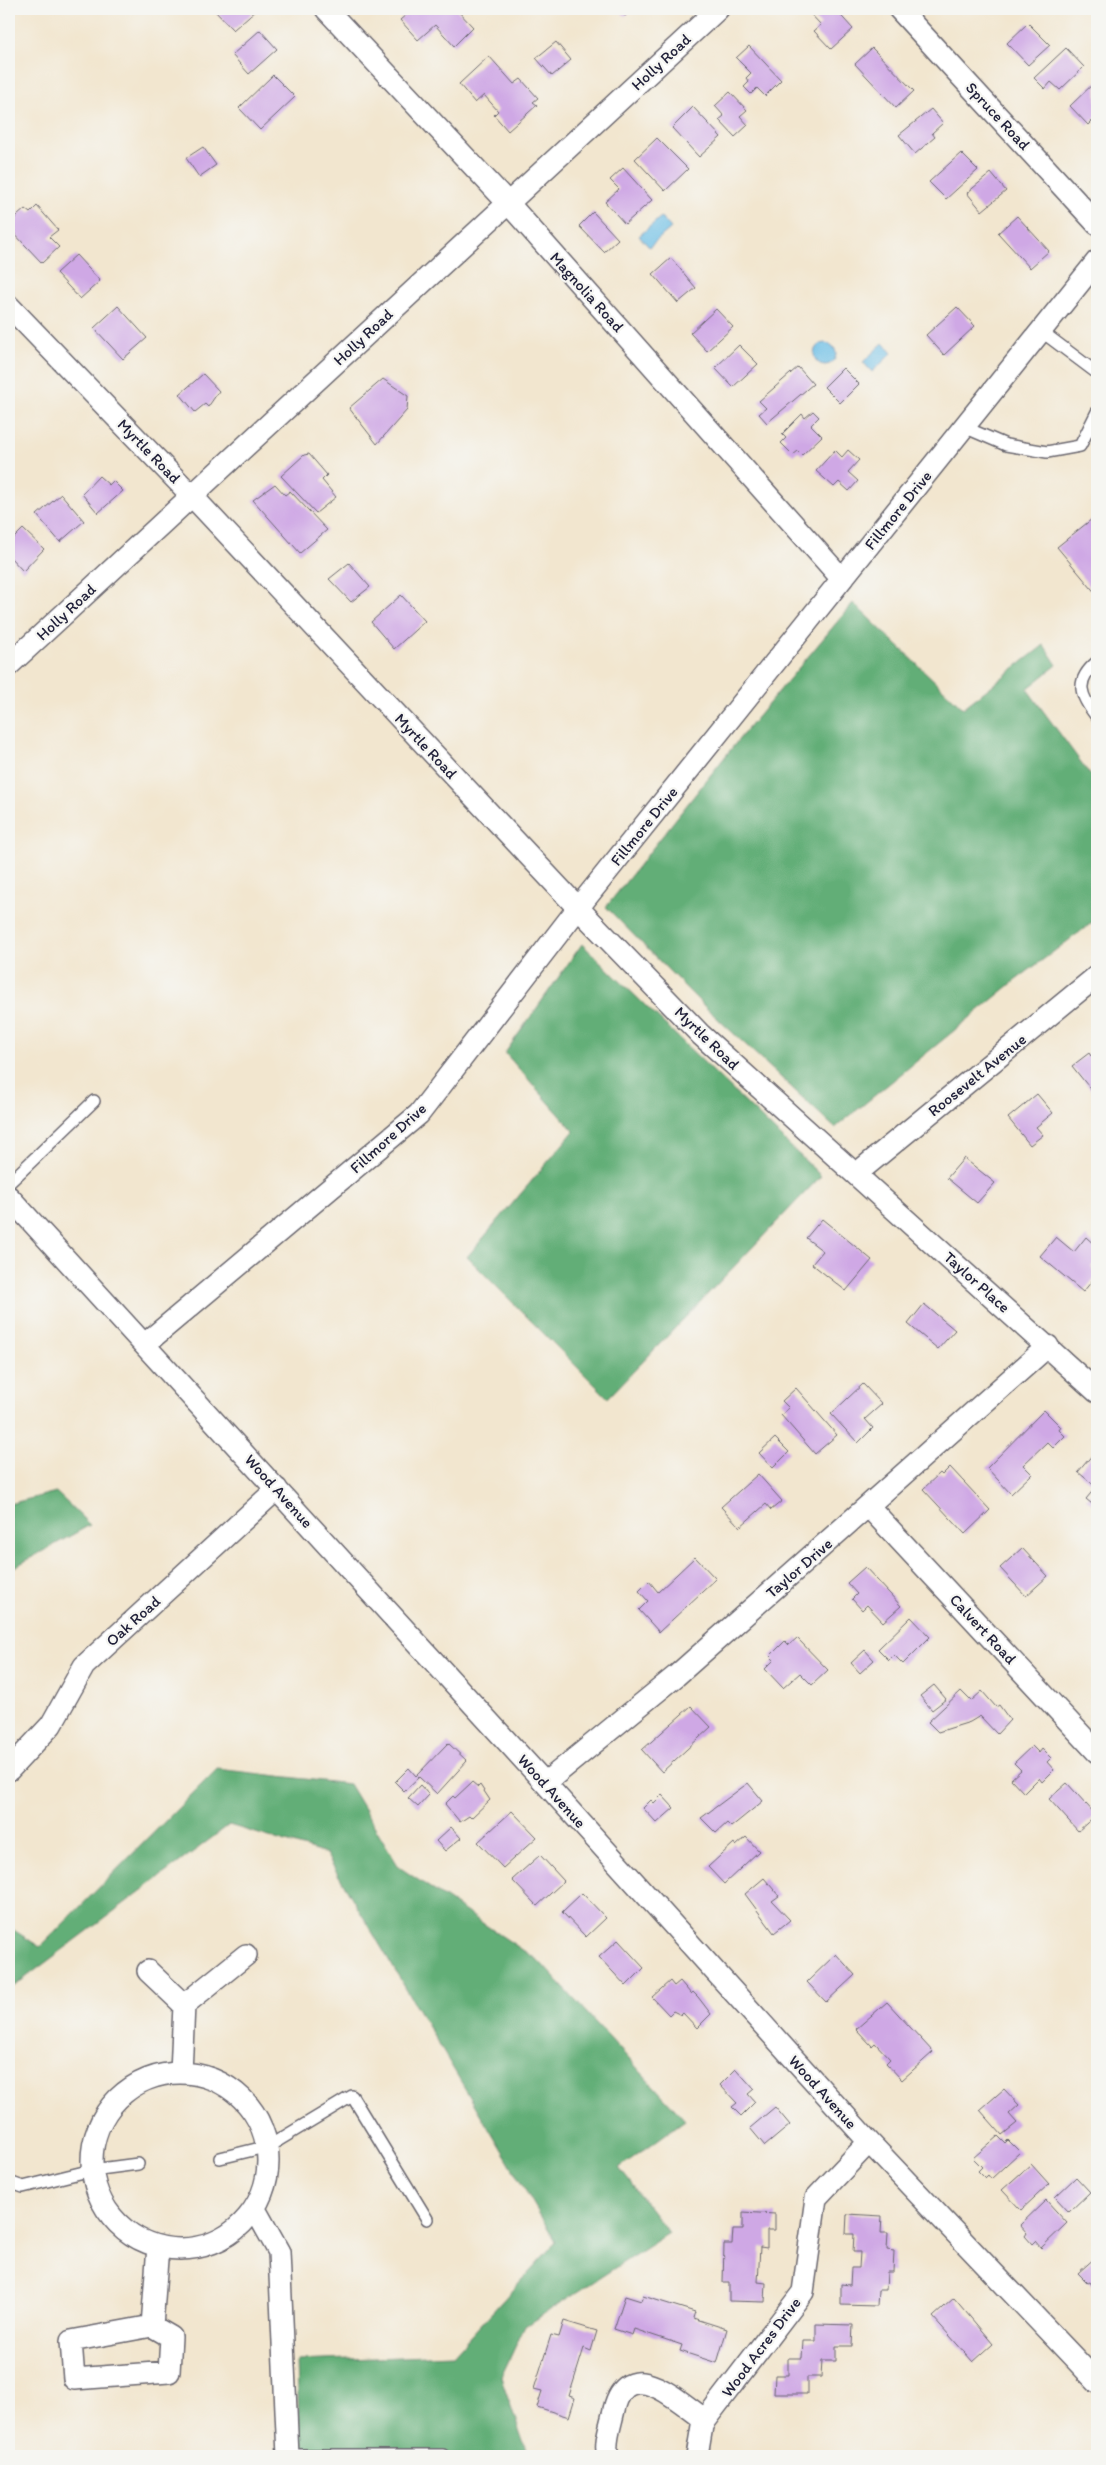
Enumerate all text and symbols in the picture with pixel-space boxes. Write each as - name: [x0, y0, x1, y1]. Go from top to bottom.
- street label: Holly Road: [627, 29, 695, 94]
- street label: Spruce Road: [962, 78, 1034, 154]
- street label: Magnolia Road: [546, 248, 628, 336]
- street label: Holly Road: [329, 304, 397, 369]
- street label: Myrtle Road: [113, 415, 185, 488]
- street label: Fillmore Drive: [860, 467, 936, 553]
- street label: Holly Road: [32, 579, 100, 644]
- street label: Myrtle Road: [391, 709, 461, 783]
- street label: Fillmore Drive: [606, 783, 682, 869]
- street label: Myrtle Road: [671, 1002, 744, 1074]
- street label: Roosevelt Avenue: [924, 1030, 1030, 1120]
- street label: Fillmore Drive: [346, 1099, 430, 1177]
- street label: Taylor Place: [940, 1247, 1014, 1317]
- street label: Wood Avenue: [241, 1450, 317, 1532]
- street label: Taylor Drive: [762, 1534, 836, 1602]
- street label: Calvert Road: [946, 1590, 1021, 1668]
- street label: Oak Road: [102, 1591, 164, 1650]
- street label: Wood Avenue: [514, 1750, 590, 1832]
- street label: Wood Avenue: [785, 2051, 861, 2133]
- street label: Wood Acres Drive: [717, 2293, 805, 2401]

